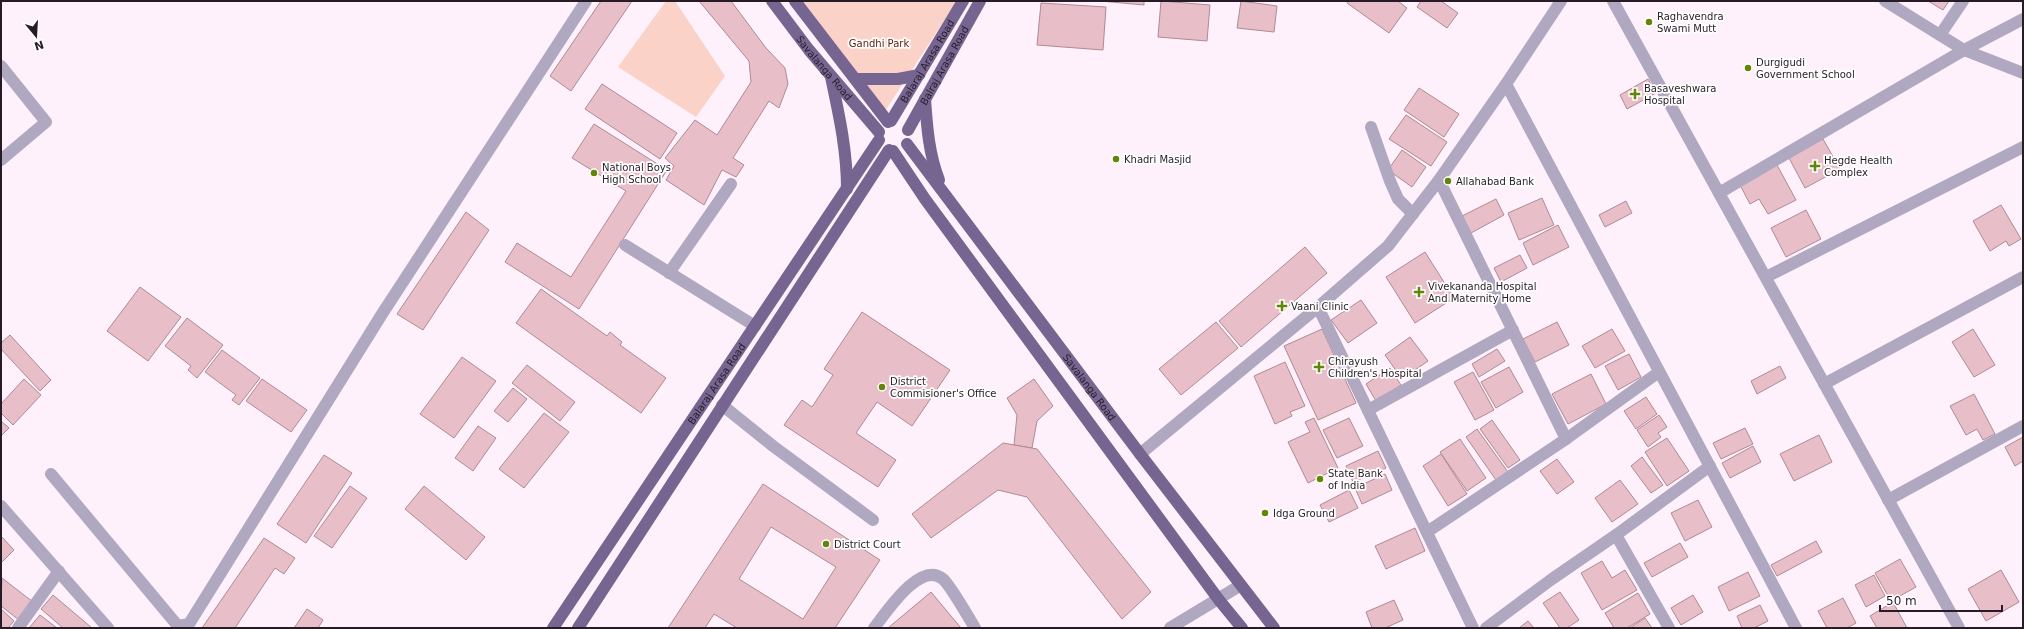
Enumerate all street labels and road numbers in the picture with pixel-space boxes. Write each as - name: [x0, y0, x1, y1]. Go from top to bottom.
- street label: Balaraj Arasa Road: [898, 18, 957, 105]
- street label: Balraj Arasa Road: [918, 24, 971, 107]
- street label: Savalanga Road: [794, 34, 854, 103]
- street label: Balaraj Arasa Road: [686, 341, 748, 426]
- street label: Savalanga Road: [1061, 352, 1118, 423]

